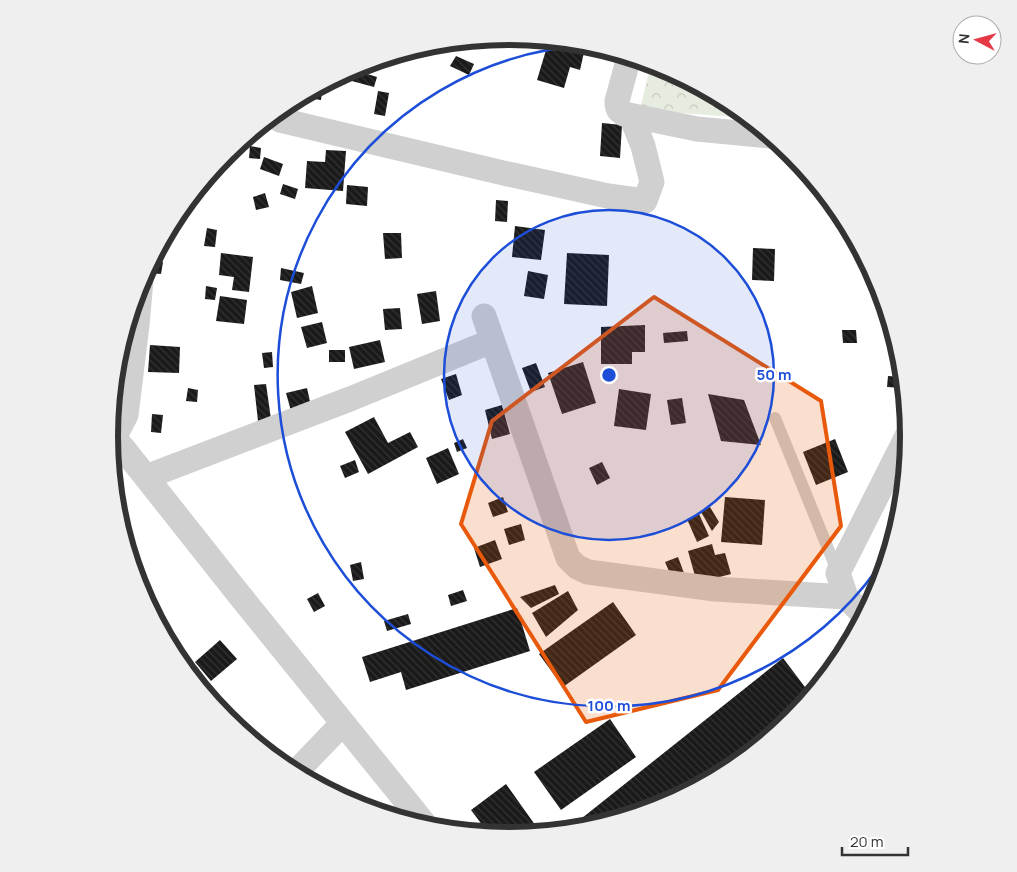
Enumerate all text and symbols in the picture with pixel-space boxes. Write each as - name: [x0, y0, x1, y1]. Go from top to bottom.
- north arrow: [952, 15, 1002, 65]
- text: N: [954, 33, 974, 45]
- text: 50 m: [756, 364, 792, 385]
- centre of rings: [600, 366, 618, 384]
- text: 100 m: [588, 695, 630, 716]
- scale bar: [842, 824, 908, 856]
- text: 20 m: [850, 831, 883, 852]

